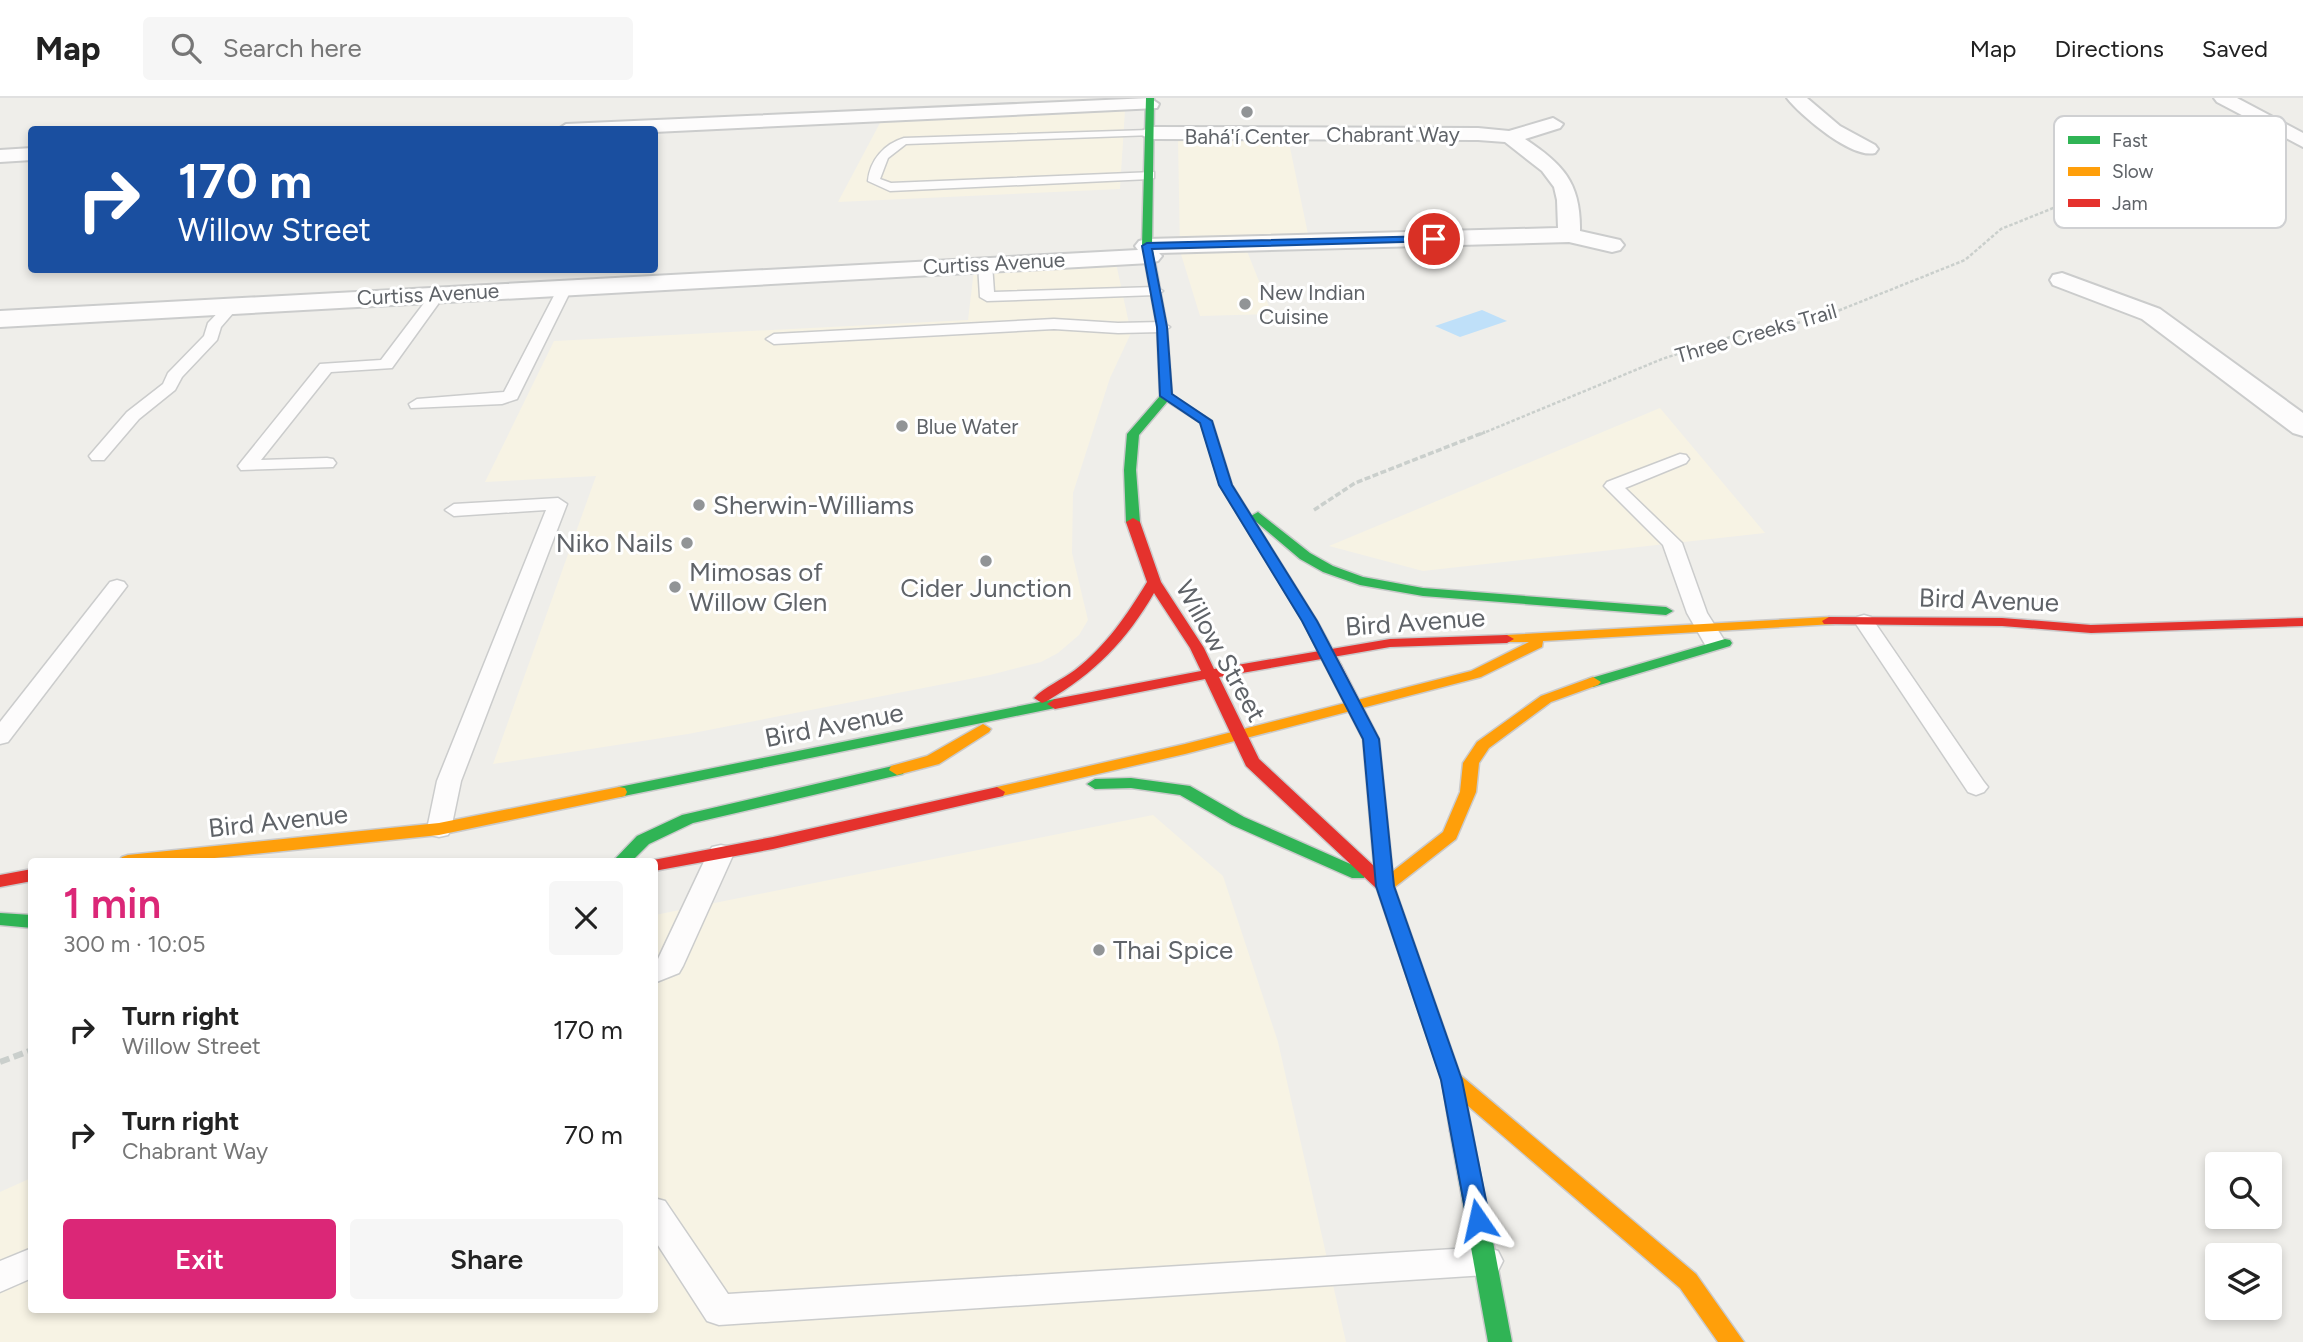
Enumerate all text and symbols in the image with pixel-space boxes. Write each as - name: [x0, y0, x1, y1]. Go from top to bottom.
- search box: [143, 17, 633, 80]
- text: Map: [35, 29, 101, 68]
- icon: search: [167, 29, 205, 67]
- text: Search here: [223, 32, 362, 64]
- text: Map: [1970, 34, 2016, 63]
- text: Directions: [2054, 34, 2164, 63]
- text: Saved: [2202, 34, 2268, 63]
- marker: Bahá'í Center: [1239, 104, 1255, 120]
- legend: [2054, 116, 2286, 228]
- street label: Chabrant Way: [1326, 122, 1460, 147]
- place label: Bahá'í Center: [1185, 124, 1309, 149]
- text: Fast: [2112, 129, 2148, 152]
- text: 170 m: [178, 151, 312, 210]
- icon: right: [63, 154, 154, 245]
- text: Slow: [2112, 160, 2154, 183]
- text: Jam: [2112, 192, 2148, 215]
- pin: [1404, 209, 1464, 269]
- text: Willow Street: [178, 211, 371, 249]
- icon: arrive: [1415, 220, 1453, 258]
- street label: Curtiss Avenue: [922, 247, 1066, 279]
- street label: Curtiss Avenue: [356, 278, 500, 310]
- place label: New Indian Cuisine: [1259, 280, 1365, 329]
- marker: New Indian Cuisine: [1237, 296, 1253, 312]
- street label: Three Creeks Trail: [1672, 298, 1840, 368]
- place label: Blue Water: [916, 414, 1018, 439]
- marker: Blue Water: [894, 418, 910, 434]
- place label: Sherwin-Williams: [713, 489, 914, 521]
- marker: Sherwin-Williams: [691, 497, 707, 513]
- place label: Niko Nails: [556, 527, 673, 559]
- marker: Niko Nails: [679, 535, 695, 551]
- marker: Cider Junction: [978, 553, 994, 569]
- place label: Mimosas of Willow Glen: [689, 556, 827, 618]
- place label: Cider Junction: [900, 572, 1072, 604]
- street label: Willow Street: [1169, 575, 1273, 727]
- marker: Mimosas of Willow Glen: [667, 579, 683, 595]
- street label: Bird Avenue: [1918, 582, 2060, 618]
- street label: Bird Avenue: [1344, 601, 1486, 643]
- street label: Bird Avenue: [762, 696, 906, 754]
- street label: Bird Avenue: [207, 798, 349, 844]
- text: 1 min: [63, 878, 161, 929]
- button: close: [549, 881, 623, 955]
- text: 300 m · 10:05: [63, 930, 206, 958]
- place label: Thai Spice: [1113, 934, 1233, 966]
- marker: Thai Spice: [1091, 942, 1107, 958]
- text: Turn right: [122, 1000, 239, 1032]
- icon: right: [63, 1011, 101, 1049]
- text: 170 m: [553, 1014, 623, 1046]
- text: Willow Street: [122, 1032, 261, 1060]
- text: Turn right: [122, 1105, 239, 1137]
- icon: right: [63, 1116, 101, 1154]
- text: 70 m: [564, 1119, 623, 1151]
- text: Chabrant Way: [122, 1137, 268, 1165]
- map controls: [2205, 1152, 2282, 1320]
- button: search: [2205, 1152, 2282, 1229]
- position arrow: [1441, 1183, 1515, 1257]
- button: Exit: [63, 1219, 336, 1299]
- button: Share: [350, 1219, 623, 1299]
- button: layers: [2205, 1243, 2282, 1320]

